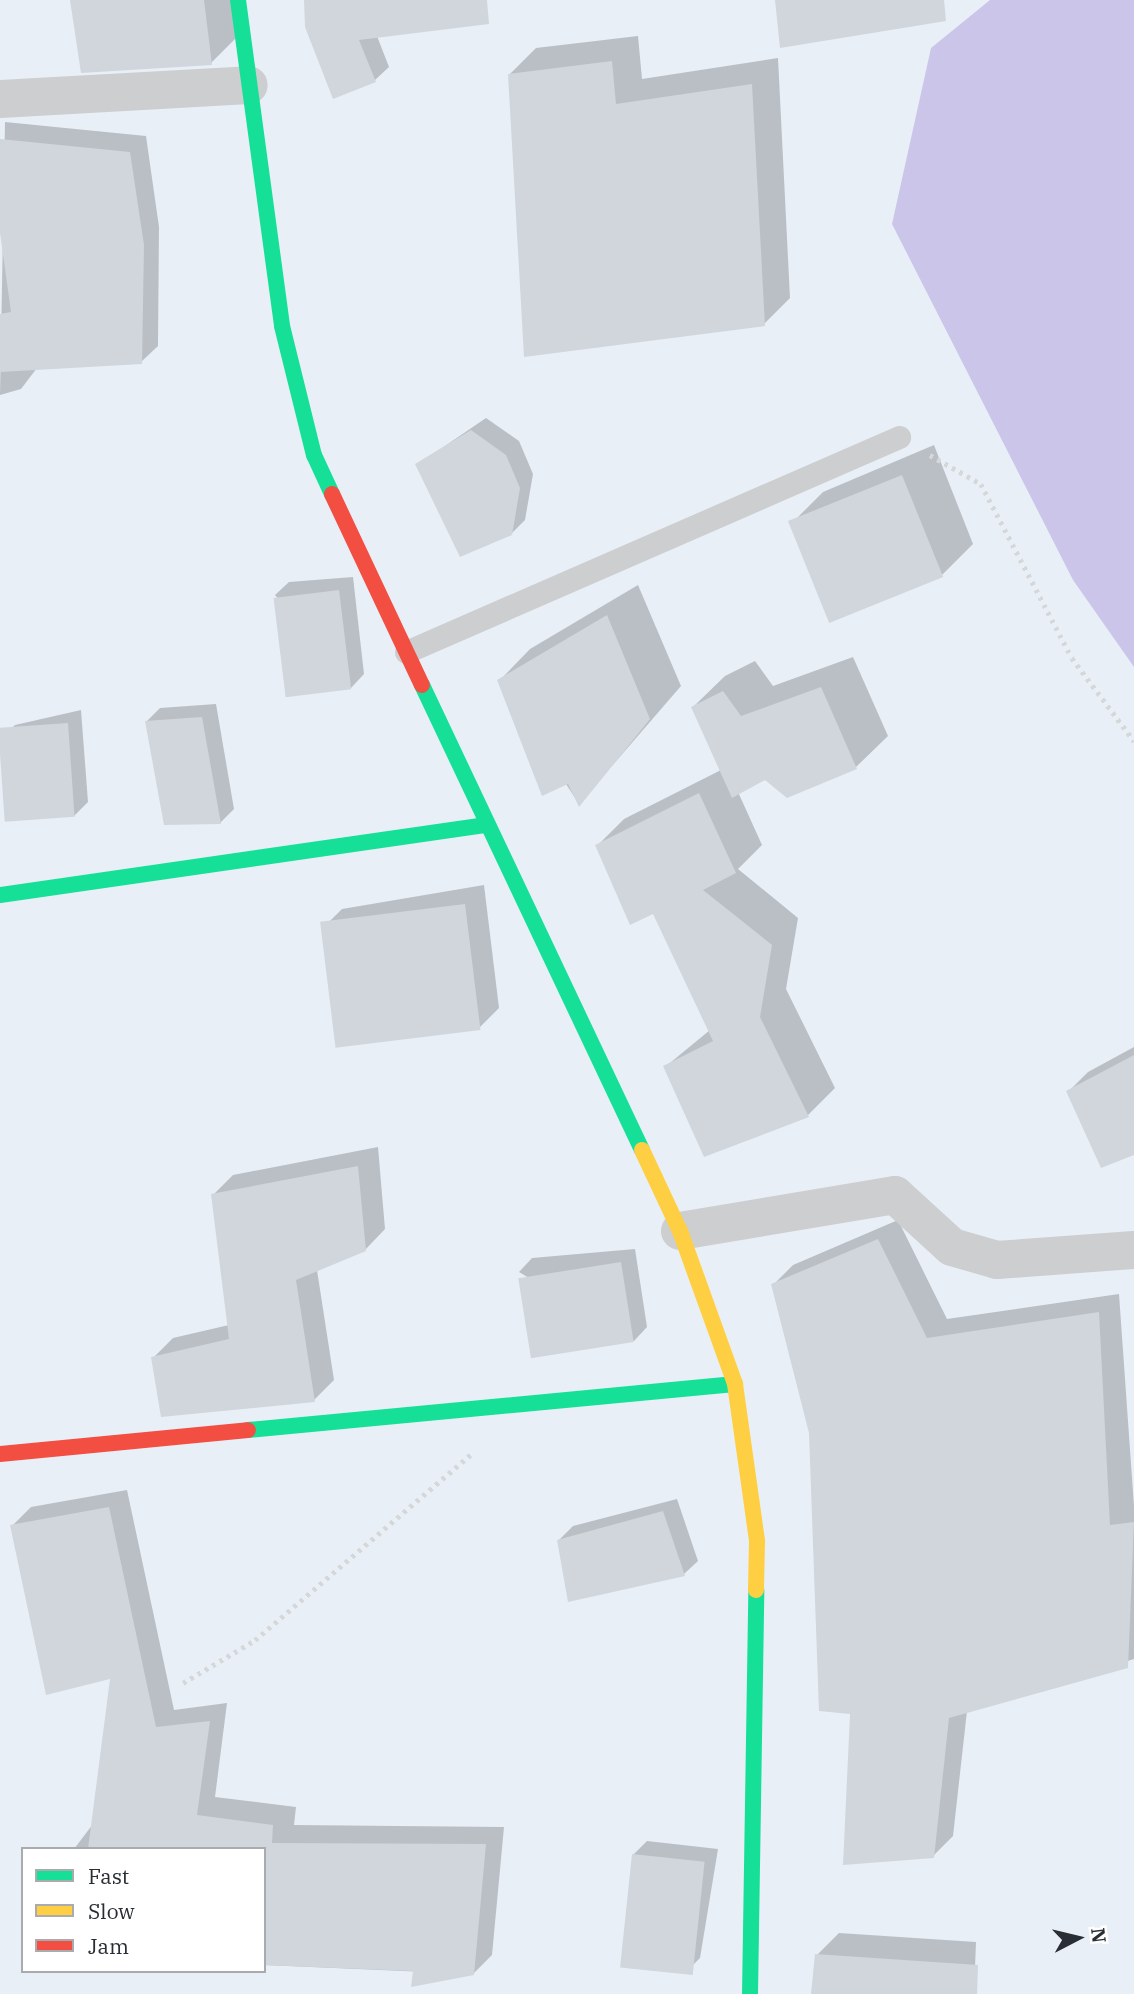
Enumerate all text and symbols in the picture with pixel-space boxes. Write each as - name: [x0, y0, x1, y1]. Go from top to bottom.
- legend: [21, 1847, 266, 1973]
- text: Fast: [88, 1862, 129, 1890]
- text: Slow: [88, 1897, 135, 1925]
- north arrow: [1043, 1903, 1113, 1973]
- text: N: [1086, 1927, 1112, 1944]
- text: Jam: [88, 1932, 129, 1960]

